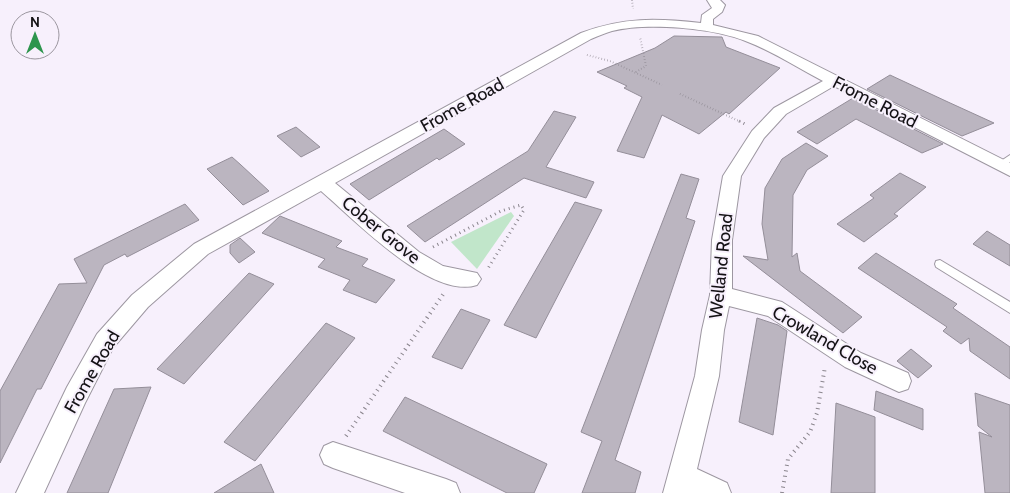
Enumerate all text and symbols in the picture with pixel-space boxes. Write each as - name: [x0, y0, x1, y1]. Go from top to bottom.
- north arrow: [10, 10, 60, 60]
- text: N: [30, 13, 40, 31]
- street label: Frome Road: [829, 71, 921, 133]
- street label: Frome Road: [416, 73, 508, 137]
- street label: Cober Grove: [337, 192, 425, 268]
- street label: Welland Road: [705, 212, 737, 320]
- street label: Crowland Close: [768, 301, 882, 379]
- street label: Frome Road: [59, 327, 125, 417]

